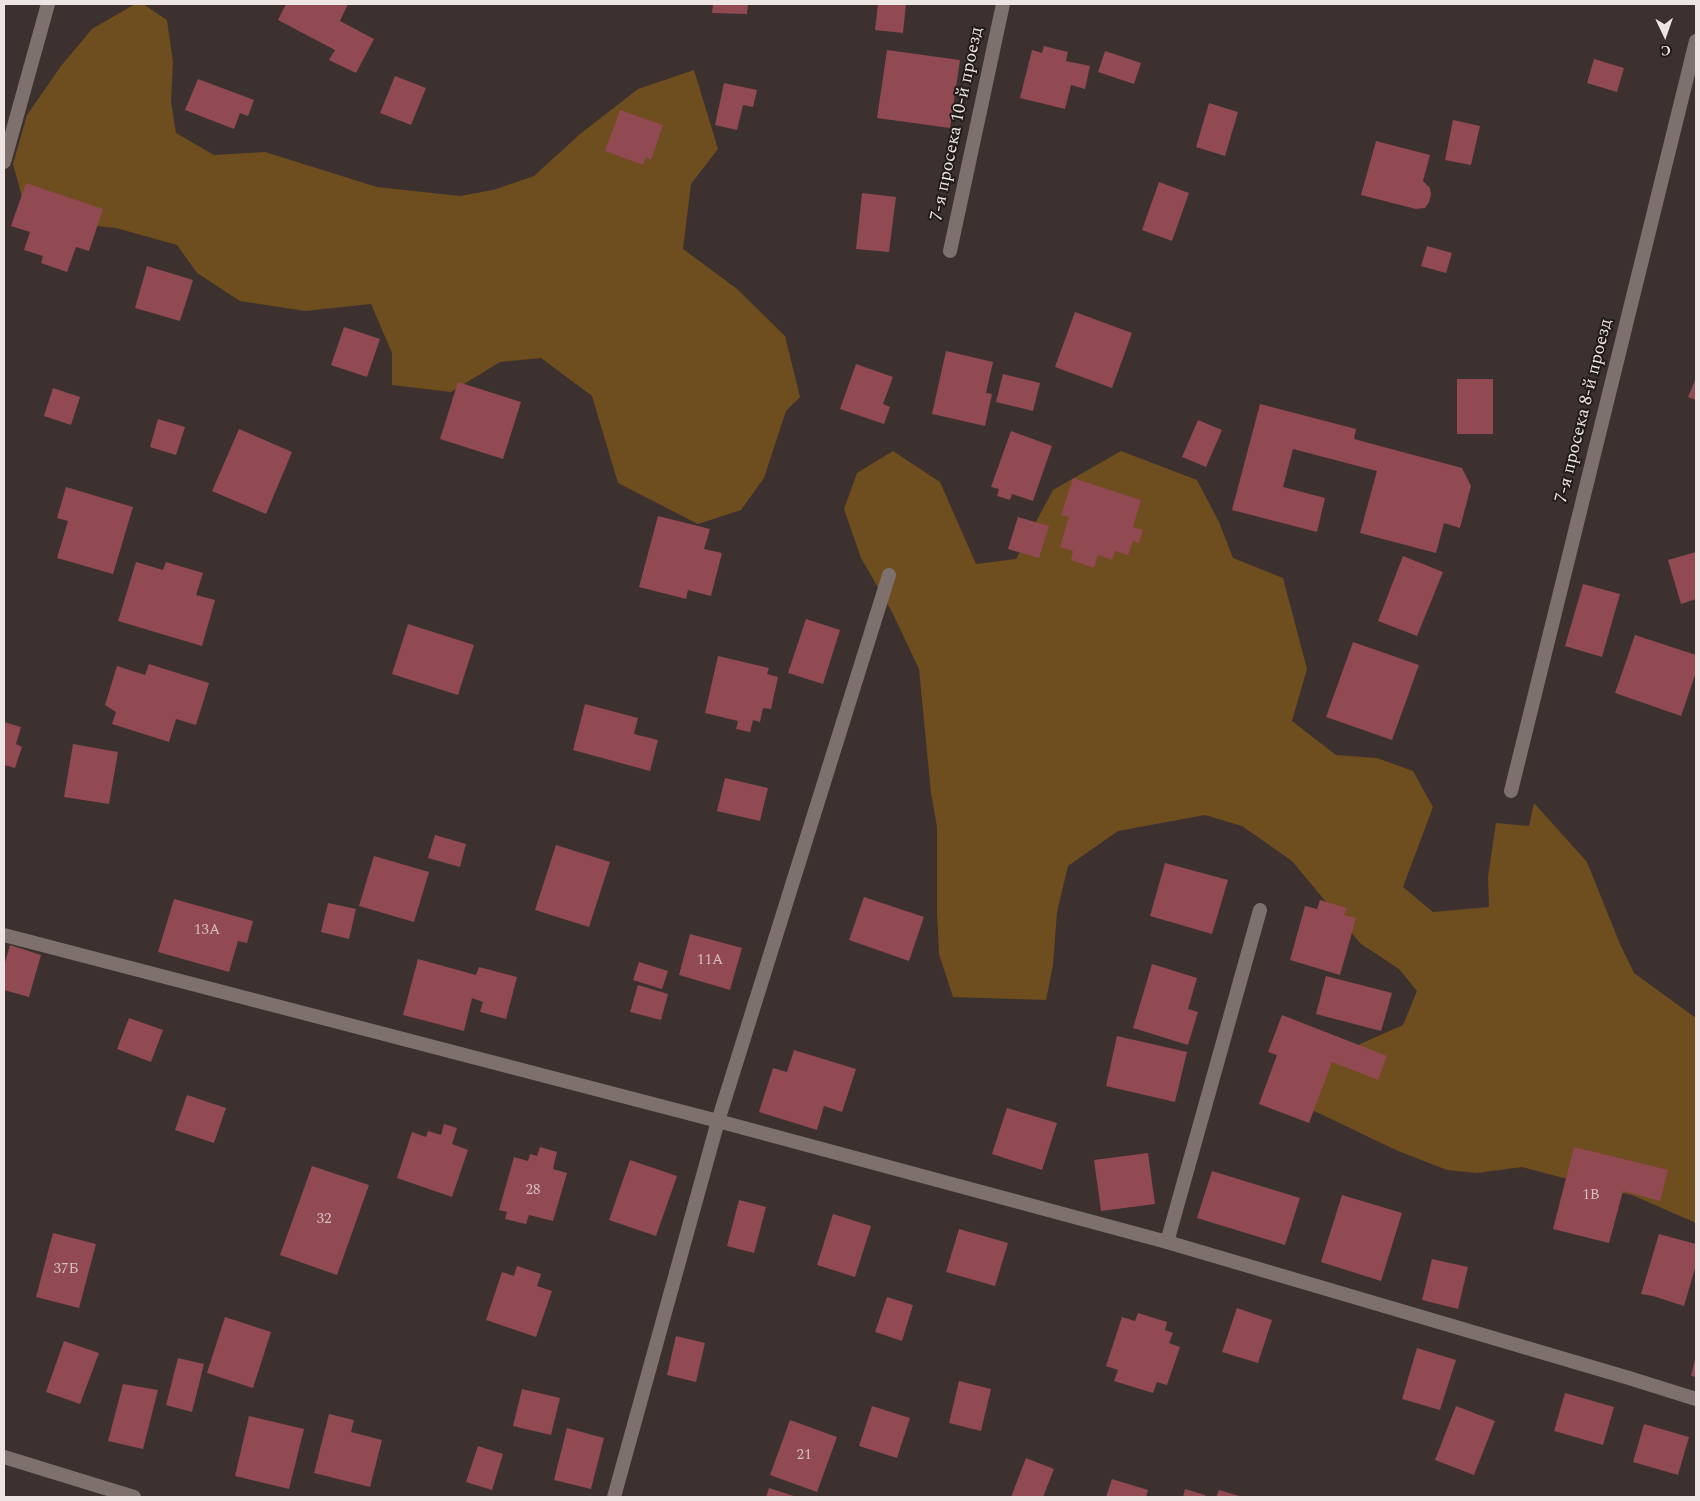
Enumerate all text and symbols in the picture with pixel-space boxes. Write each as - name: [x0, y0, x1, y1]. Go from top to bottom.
- north arrow: [1640, 10, 1690, 60]
- street label: 7-я просека 10-й проезд: [927, 25, 989, 223]
- text: С: [1660, 40, 1671, 61]
- street label: 7-я просека 8-й проезд: [1552, 317, 1618, 505]
- house number: 13А: [194, 922, 220, 940]
- house number: 11А: [697, 952, 723, 970]
- house number: 28: [526, 1182, 540, 1200]
- house number: 1В: [1582, 1187, 1600, 1205]
- house number: 32: [317, 1211, 331, 1229]
- house number: 37Б: [53, 1261, 79, 1279]
- house number: 21: [797, 1447, 811, 1465]

